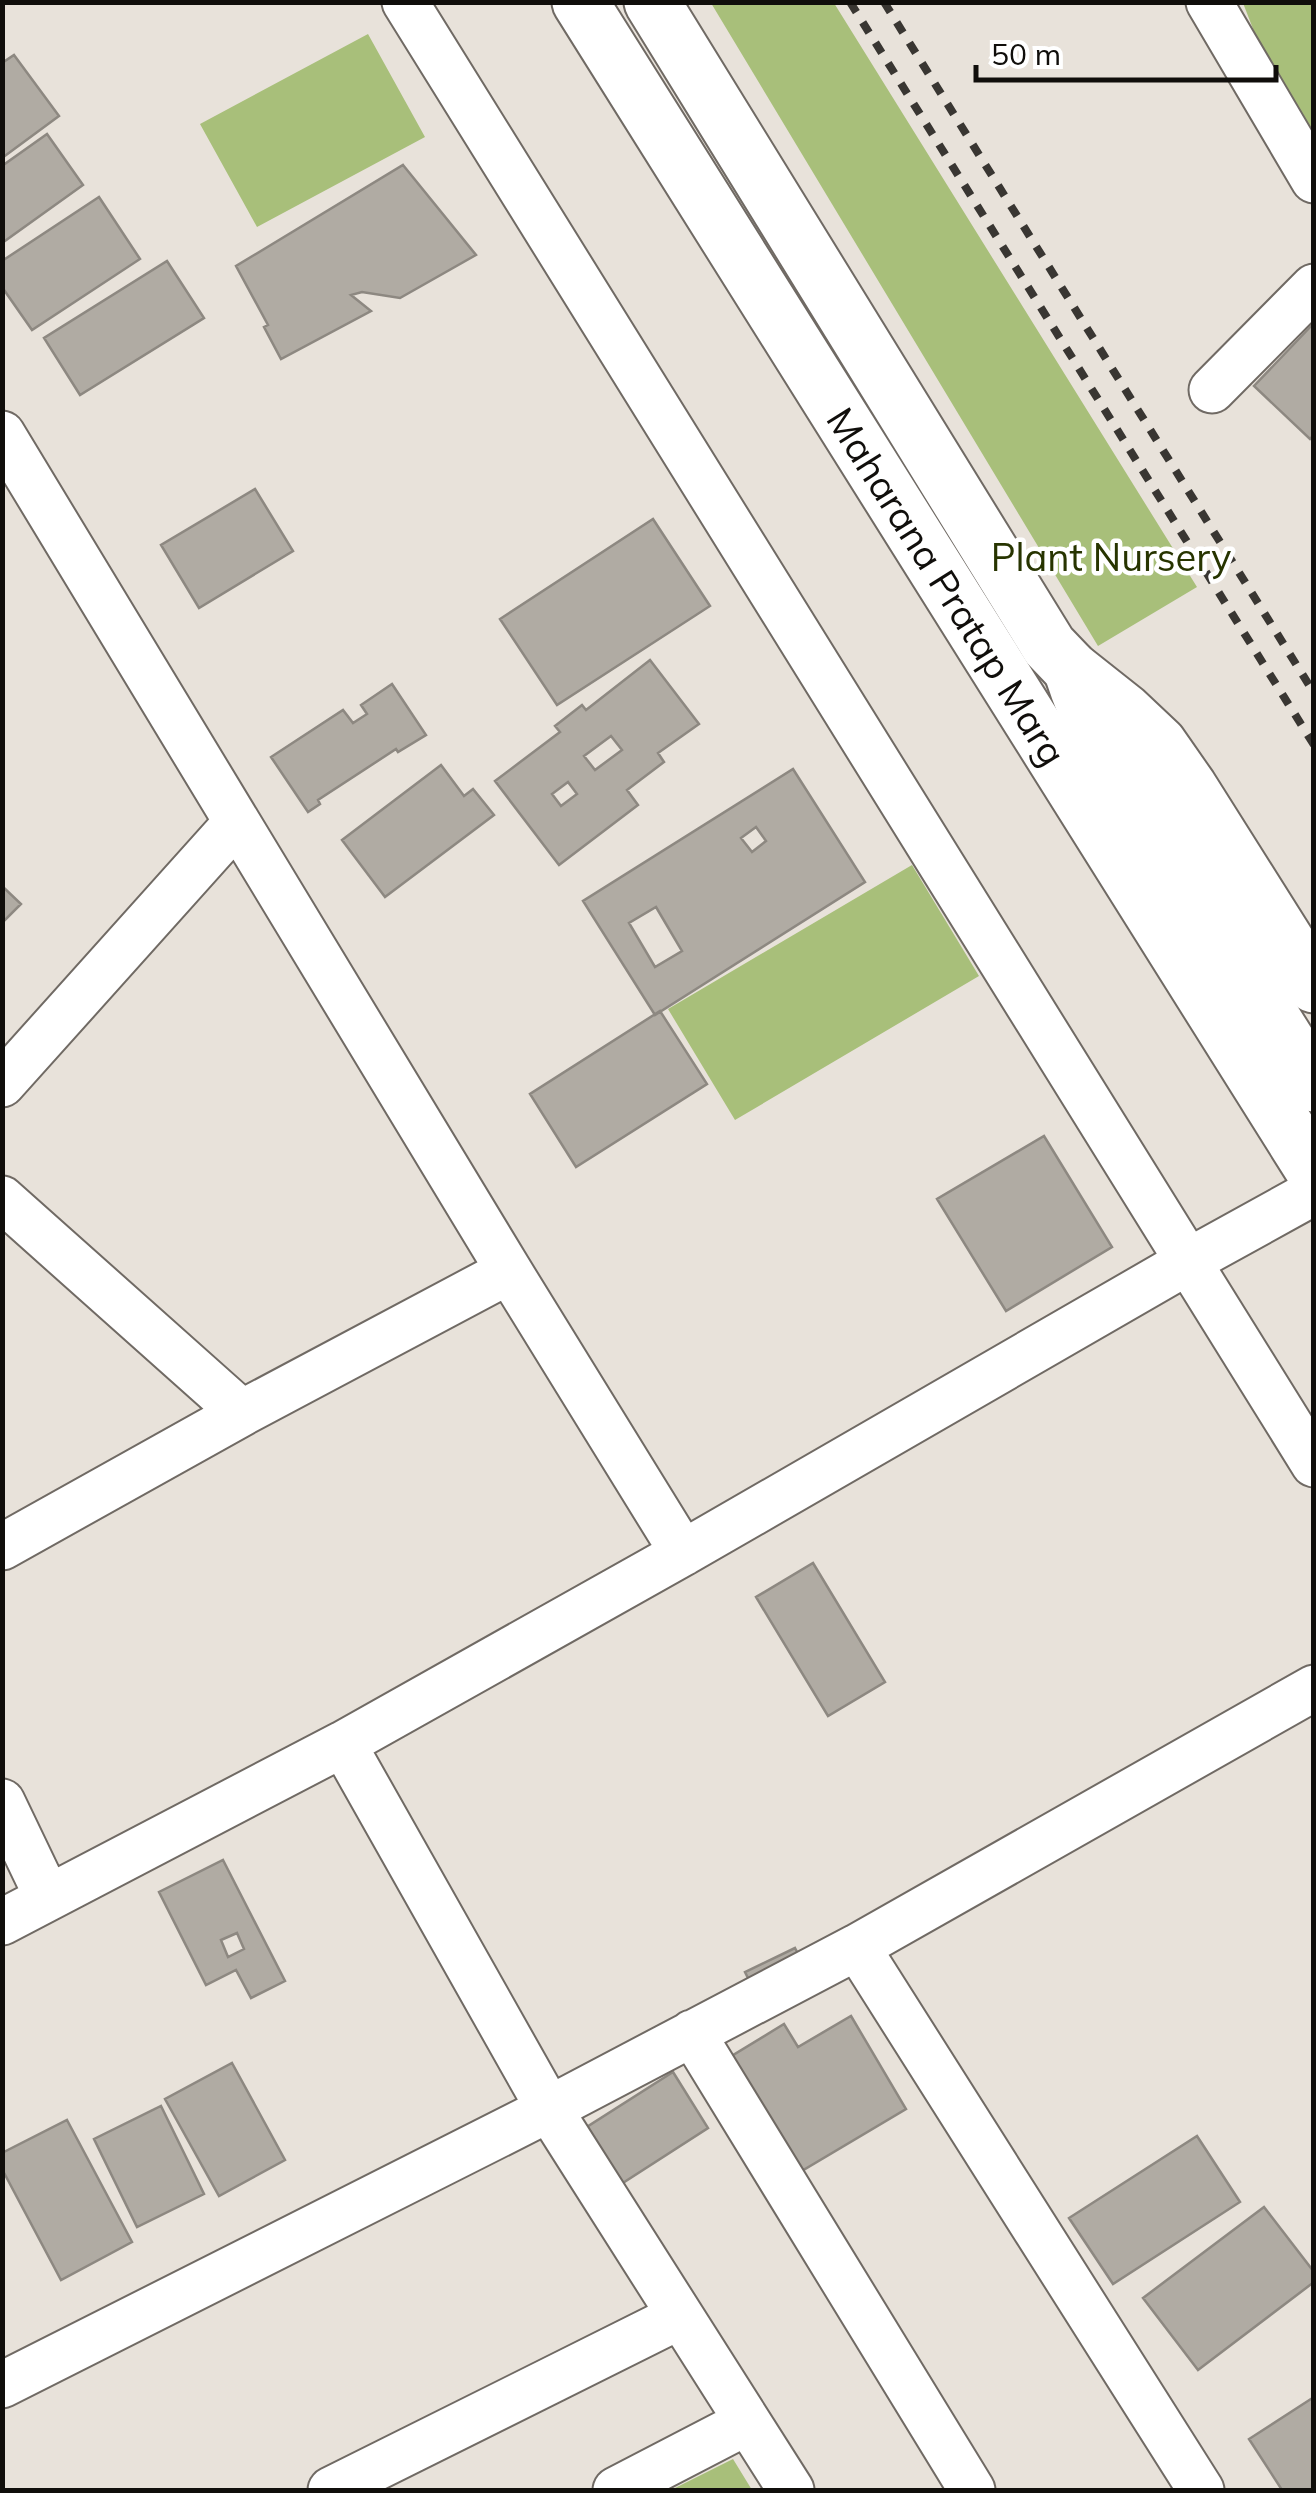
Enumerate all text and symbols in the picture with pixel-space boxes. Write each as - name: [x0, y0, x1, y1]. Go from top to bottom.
- scale bar: [976, 20, 1276, 82]
- text: 50 m: [991, 35, 1061, 73]
- street label: Maharana Pratap Marg: [817, 399, 1077, 774]
- park label: Plant Nursery: [991, 533, 1231, 581]

